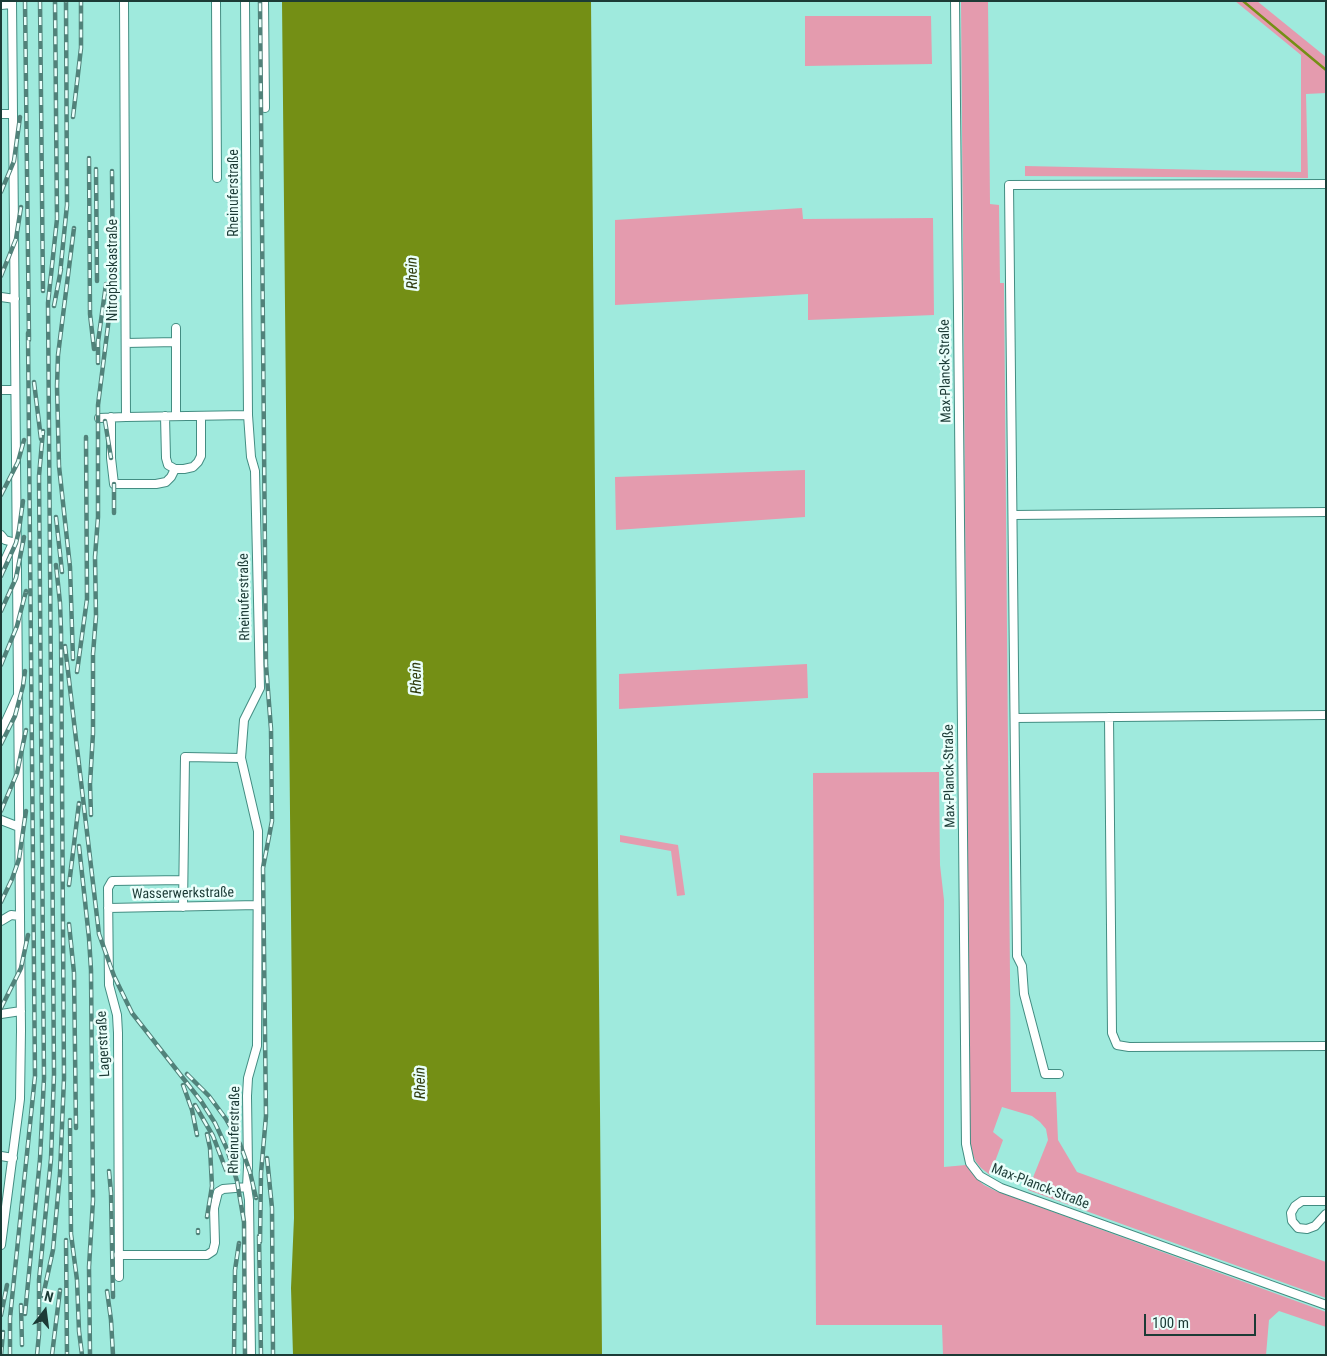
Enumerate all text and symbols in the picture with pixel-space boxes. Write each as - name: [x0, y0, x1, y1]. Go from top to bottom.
- street label: Rheinuferstraße: [226, 149, 242, 237]
- street label: Nitrophoskastraße: [105, 219, 121, 321]
- water label: Rhein: [404, 257, 422, 289]
- street label: Max-Planck-Straße: [937, 319, 955, 423]
- street label: Rheinuferstraße: [236, 553, 254, 641]
- water label: Rhein: [408, 662, 426, 694]
- street label: Max-Planck-Straße: [941, 724, 959, 828]
- street label: Wasserwerkstraße: [132, 885, 234, 903]
- street label: Lagerstraße: [94, 1011, 114, 1077]
- water label: Rhein: [412, 1067, 430, 1099]
- street label: Rheinuferstraße: [226, 1086, 244, 1174]
- street label: Max-Planck-Straße: [989, 1161, 1091, 1213]
- north arrow: [20, 1286, 70, 1336]
- text: N: [43, 1288, 55, 1305]
- scale bar: [1147, 1304, 1260, 1336]
- text: 100 m: [1152, 1314, 1189, 1332]

